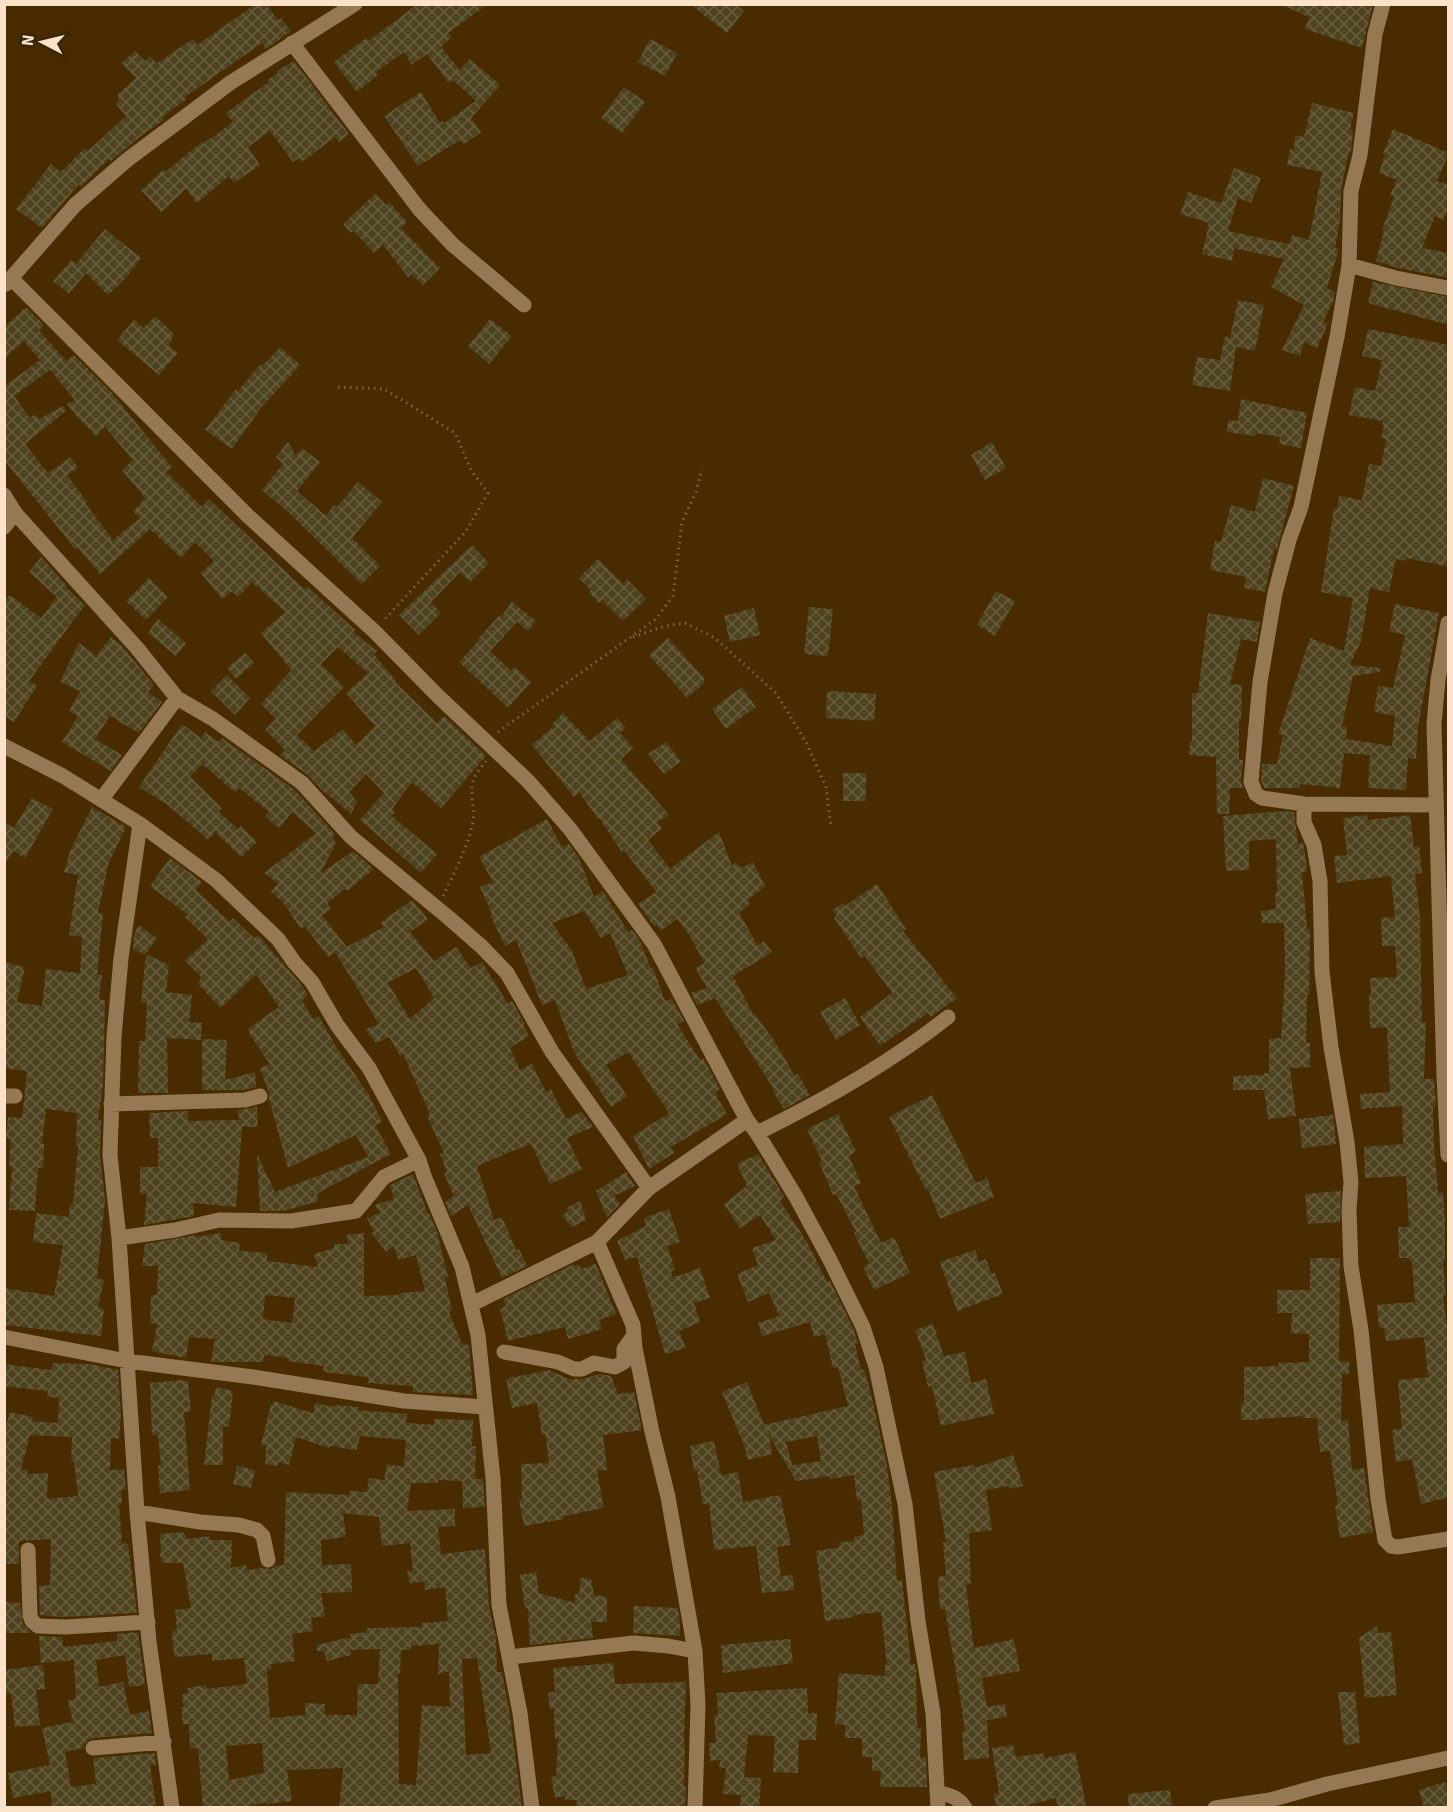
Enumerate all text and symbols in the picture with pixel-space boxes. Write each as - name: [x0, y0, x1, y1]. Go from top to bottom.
- north arrow: [12, 12, 72, 72]
- text: N: [18, 34, 39, 47]

